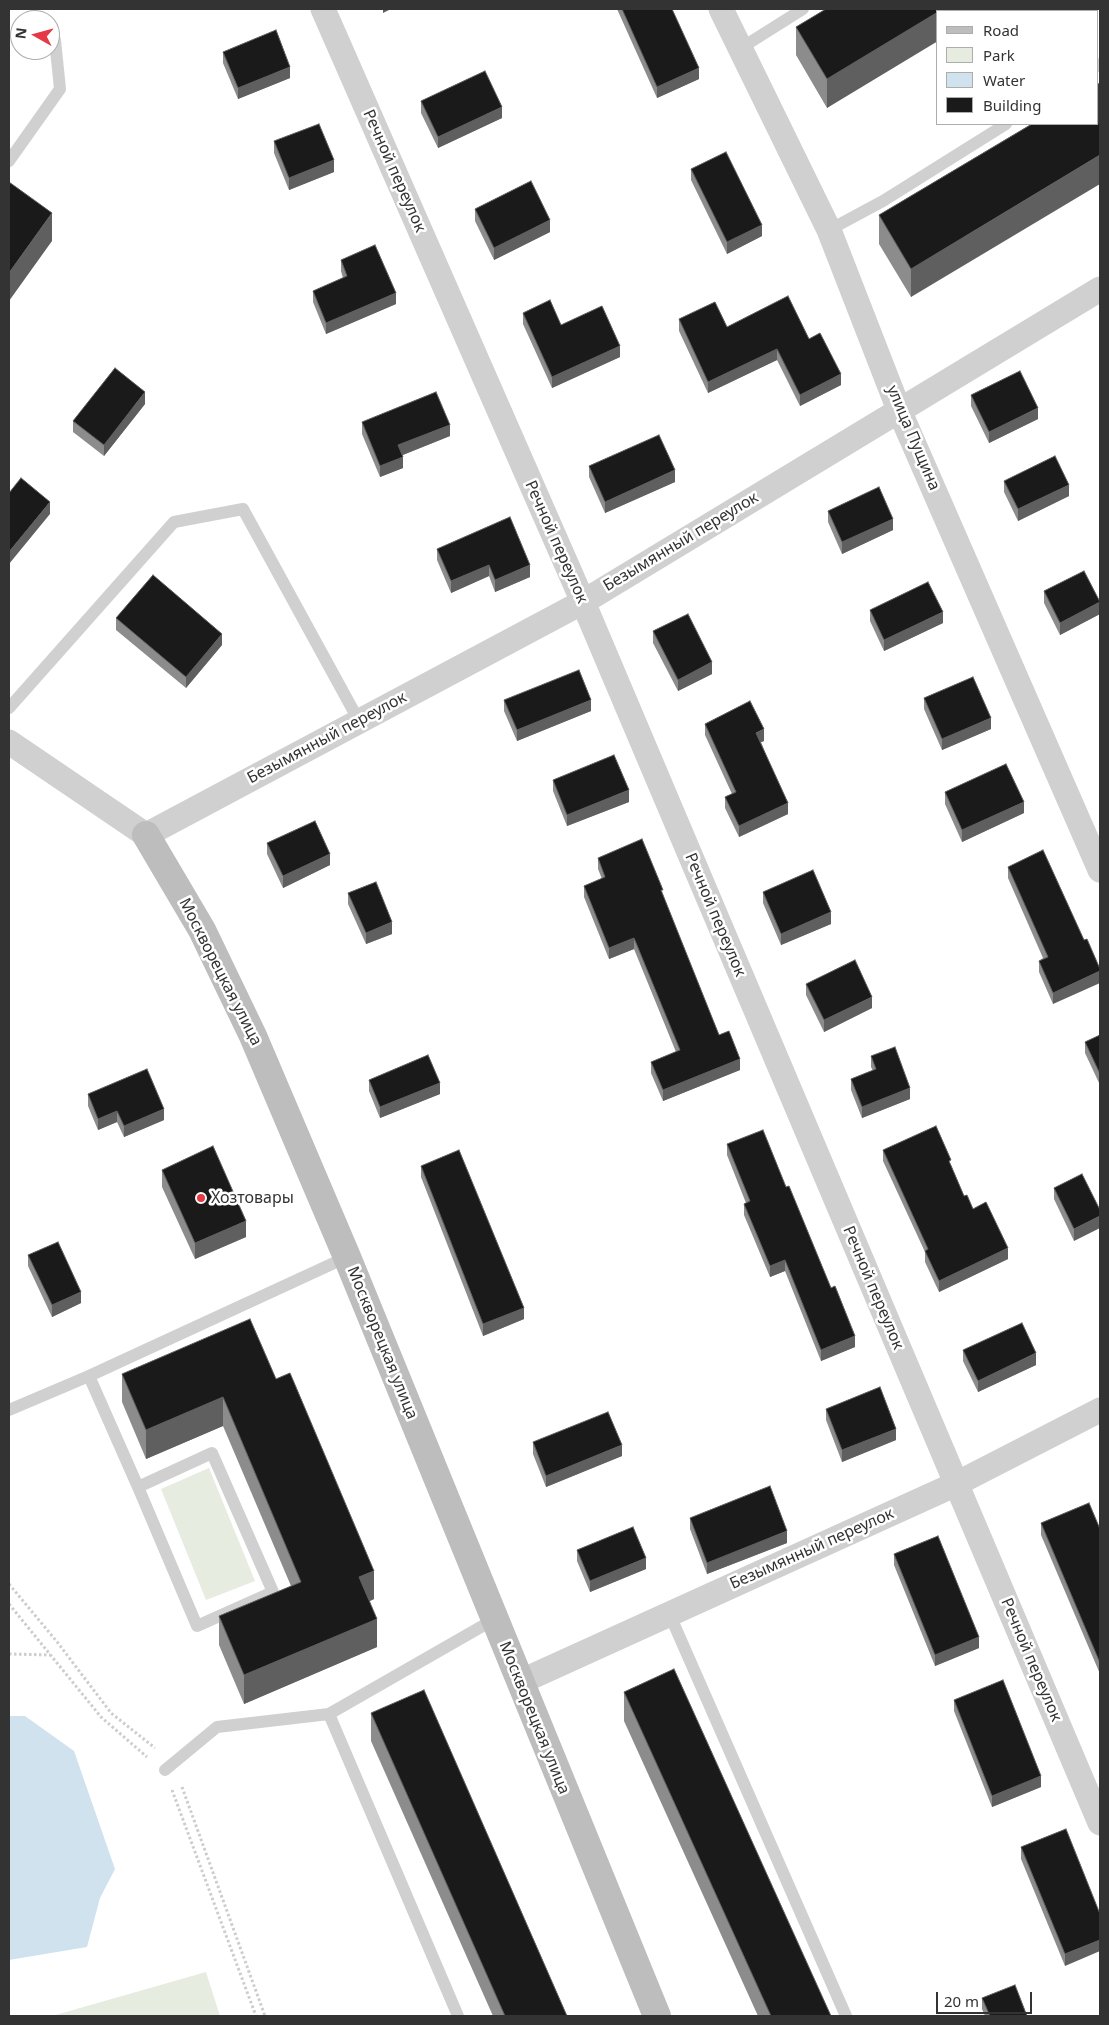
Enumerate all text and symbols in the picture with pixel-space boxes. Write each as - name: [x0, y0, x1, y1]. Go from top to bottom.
- north arrow: [10, 10, 60, 60]
- legend: [936, 10, 1099, 125]
- text: Road: [983, 20, 1019, 40]
- text: N: [10, 26, 31, 40]
- text: Park: [983, 45, 1015, 65]
- text: Water: [983, 70, 1025, 90]
- text: Building: [983, 95, 1041, 115]
- street label: Речной переулок: [358, 107, 430, 235]
- street label: улица Пущина: [882, 383, 944, 493]
- street label: Речной переулок: [520, 478, 592, 606]
- street label: Безымянный переулок: [600, 488, 762, 596]
- street label: Безымянный переулок: [244, 688, 410, 788]
- street label: Речной переулок: [680, 850, 750, 980]
- street label: Москворецкая улица: [174, 895, 266, 1049]
- place label: Хозтовары: [211, 1188, 294, 1208]
- marker: Хозтовары: [195, 1192, 207, 1204]
- street label: Речной переулок: [838, 1223, 908, 1353]
- street label: Москворецкая улица: [343, 1264, 421, 1422]
- street label: Безымянный переулок: [727, 1504, 897, 1594]
- street label: Речной переулок: [996, 1595, 1066, 1725]
- street label: Москворецкая улица: [495, 1639, 573, 1797]
- scale bar: [939, 1982, 1035, 2014]
- text: 20 m: [944, 1991, 979, 2011]

